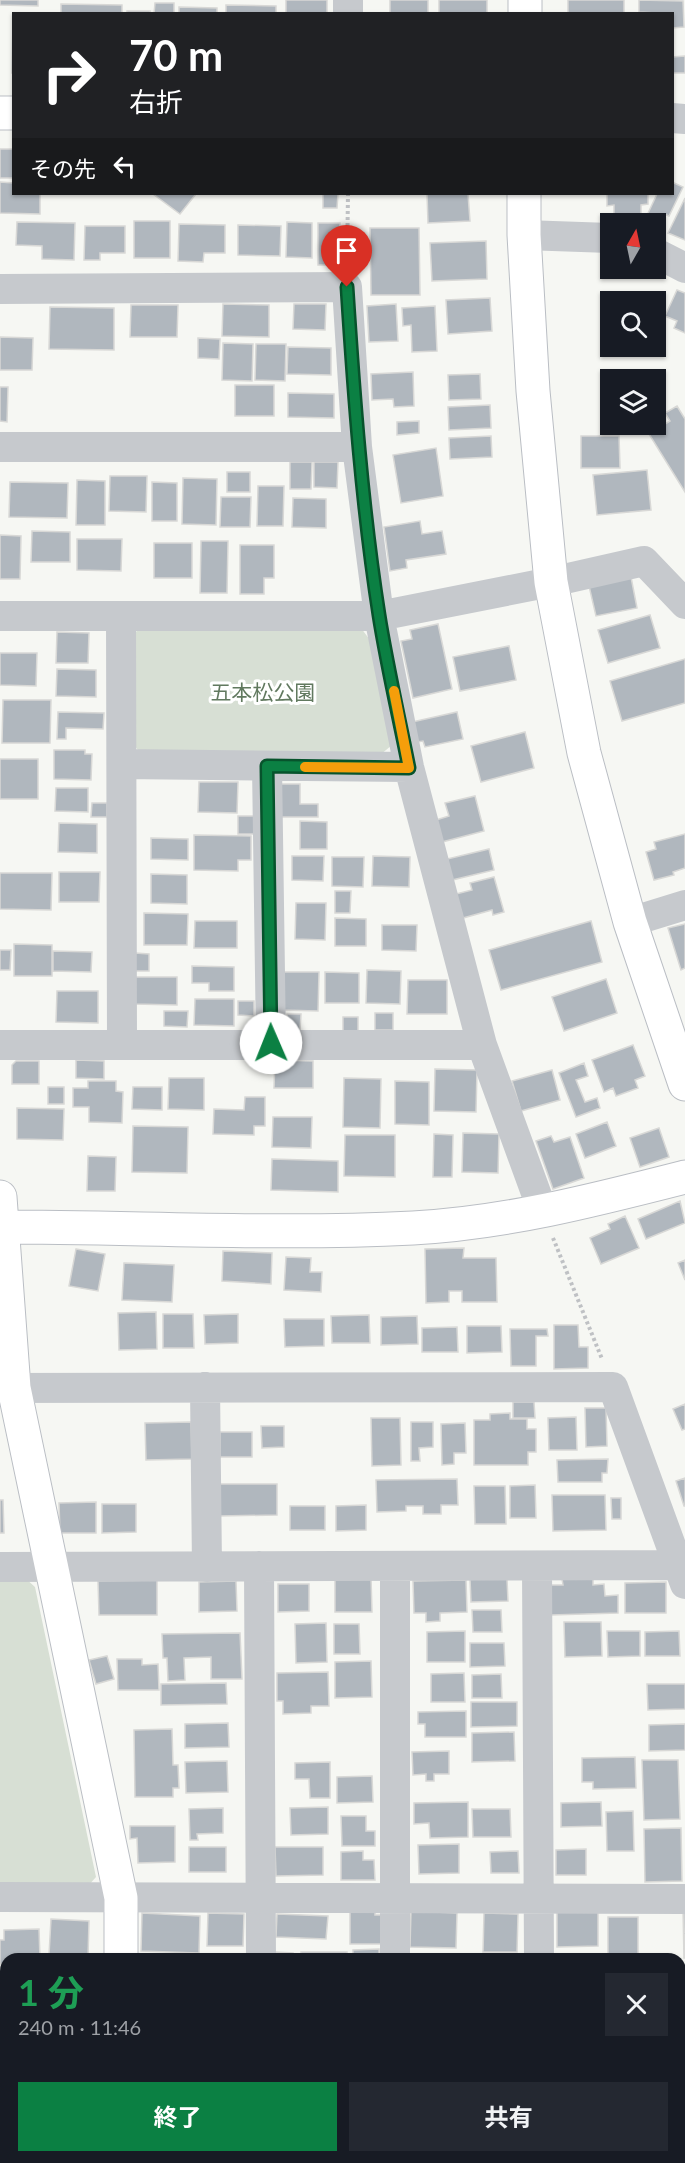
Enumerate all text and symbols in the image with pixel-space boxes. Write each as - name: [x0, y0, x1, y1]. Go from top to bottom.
- text: 70 m: [129, 30, 223, 80]
- icon: right: [30, 36, 108, 114]
- text: 右折: [129, 85, 183, 118]
- icon: left: [108, 150, 141, 183]
- text: その先: [30, 155, 96, 182]
- north arrow: [600, 213, 666, 279]
- map controls: [600, 213, 666, 435]
- pin: [321, 225, 372, 287]
- icon: arrive: [330, 234, 363, 267]
- button: search: [600, 291, 666, 357]
- button: layers: [600, 369, 666, 435]
- park label: 五本松公園: [211, 679, 316, 704]
- position arrow: [239, 1011, 303, 1075]
- text: 1 分: [18, 1970, 84, 2014]
- button: close: [605, 1973, 668, 2036]
- text: 240 m · 11:46: [18, 2015, 141, 2039]
- button: 終了: [18, 2082, 337, 2151]
- button: 共有: [349, 2082, 668, 2151]

